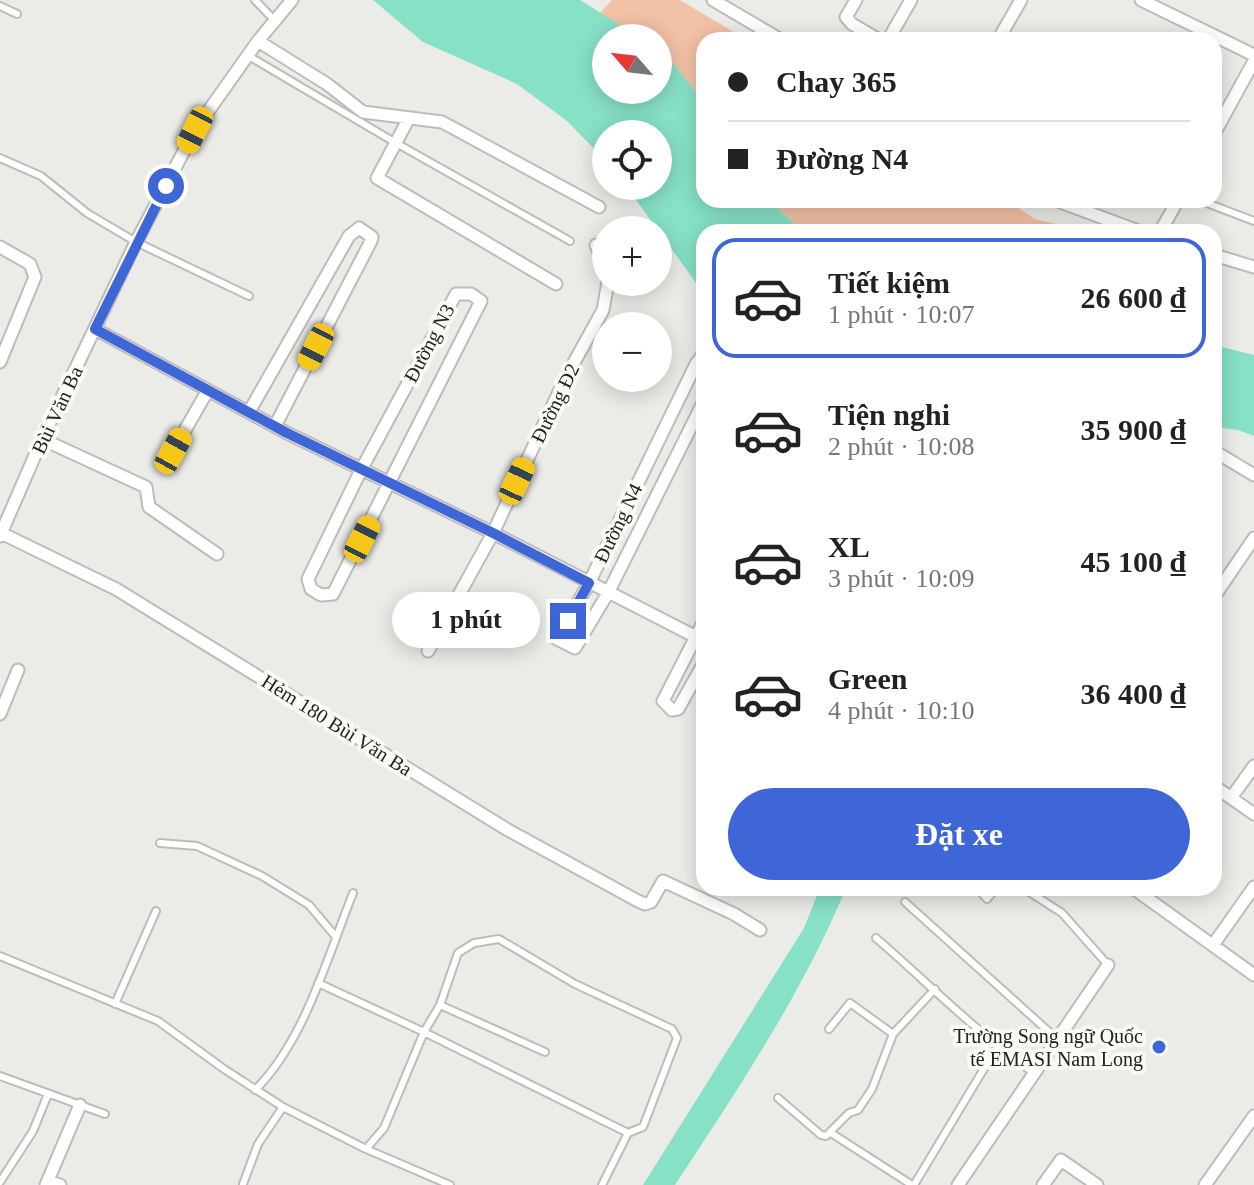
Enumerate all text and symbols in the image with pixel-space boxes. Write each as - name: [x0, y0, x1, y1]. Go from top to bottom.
- north arrow: [592, 24, 672, 104]
- map controls: [592, 24, 672, 392]
- text: Chay 365: [776, 65, 897, 98]
- car: [173, 103, 217, 157]
- button: locate: [592, 120, 672, 200]
- text: Đường N4: [776, 142, 908, 175]
- route start: [148, 168, 184, 204]
- button: +: [592, 216, 672, 296]
- icon: car: [732, 262, 804, 334]
- text: Tiết kiệm: [828, 266, 950, 299]
- text: 26 600 ₫: [1081, 281, 1186, 314]
- street label: Đường N3: [399, 300, 460, 386]
- text: 1 phút · 10:07: [828, 300, 975, 329]
- button: −: [592, 312, 672, 392]
- car: [294, 320, 338, 374]
- street label: Đường Đ2: [526, 360, 584, 447]
- street label: Bùi Văn Ba: [27, 363, 87, 457]
- icon: car: [732, 394, 804, 466]
- text: Tiện nghi: [828, 398, 950, 431]
- text: 35 900 ₫: [1081, 413, 1186, 446]
- car: [151, 424, 195, 478]
- text: 2 phút · 10:08: [828, 432, 975, 461]
- car: [496, 454, 538, 508]
- street label: Đường N4: [589, 480, 647, 567]
- car: [340, 512, 384, 566]
- icon: car: [732, 526, 804, 598]
- text: XL: [828, 530, 870, 563]
- text: 45 100 ₫: [1081, 545, 1186, 578]
- text: 3 phút · 10:09: [828, 564, 975, 593]
- callout: 1 phút: [392, 593, 540, 649]
- route end: [550, 603, 586, 639]
- text: 1 phút: [430, 605, 502, 634]
- icon: car: [732, 658, 804, 730]
- text: Green: [828, 662, 907, 695]
- street label: Hẻm 180 Bùi Văn Ba: [258, 670, 416, 780]
- text: 36 400 ₫: [1081, 677, 1186, 710]
- text: 4 phút · 10:10: [828, 696, 975, 725]
- button: Đặt xe: [728, 788, 1190, 880]
- place label: Trường Song ngữ Quốc tế EMASI Nam Long: [953, 1025, 1143, 1071]
- marker: Trường Song ngữ Quốc tế EMASI Nam Long: [1150, 1038, 1168, 1056]

